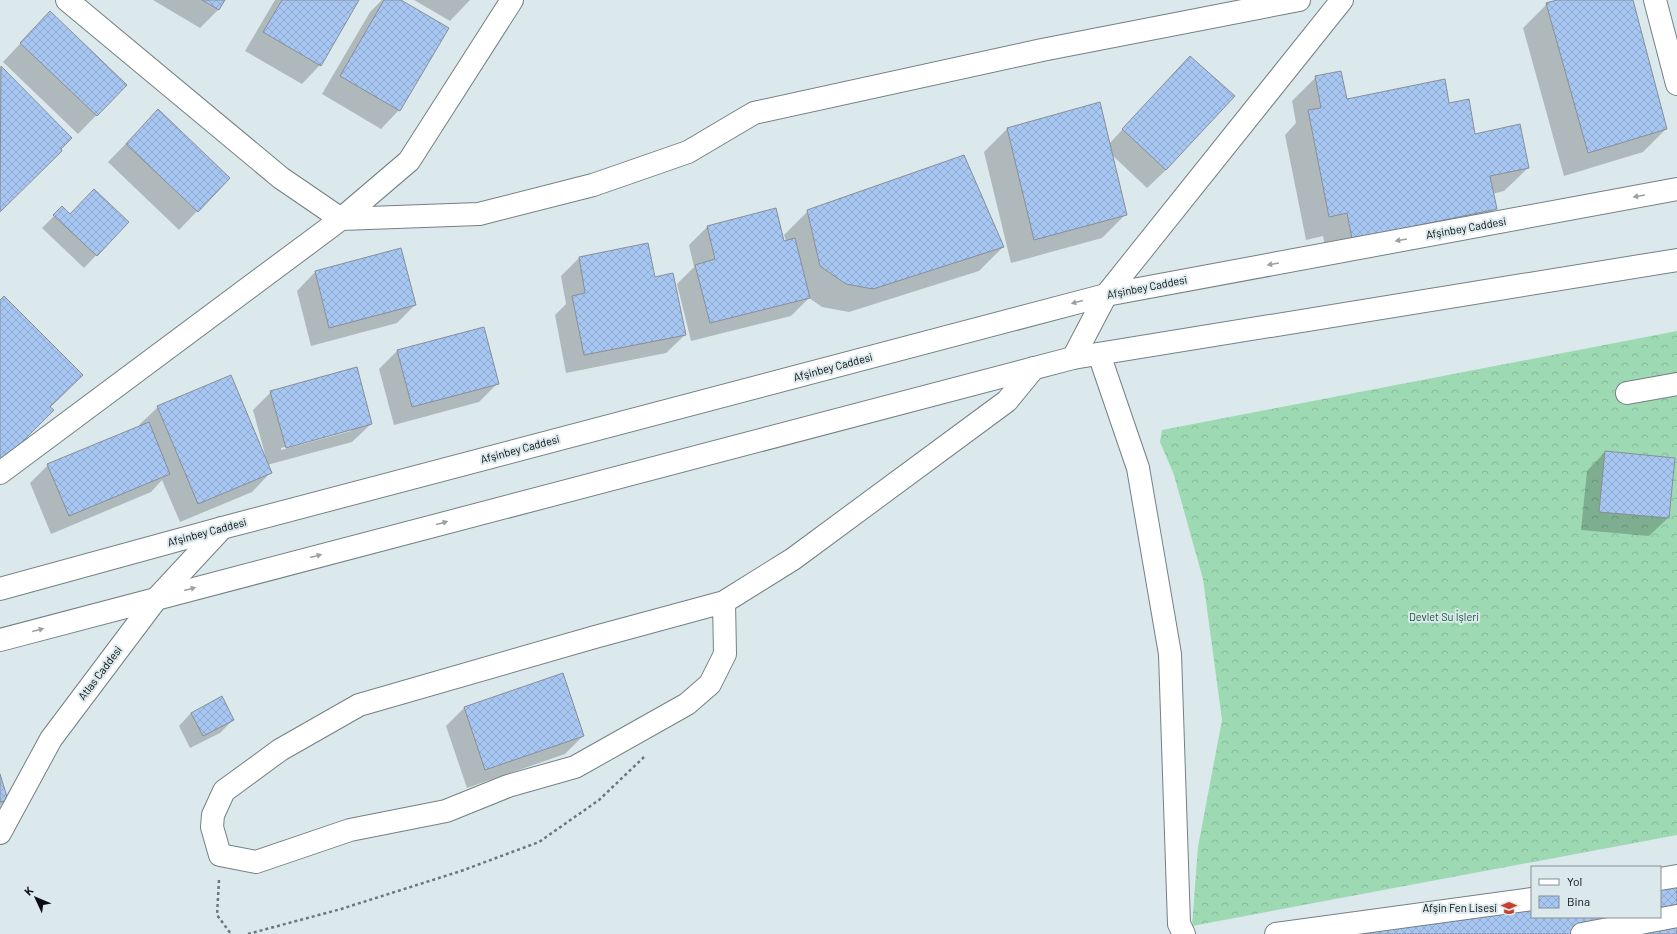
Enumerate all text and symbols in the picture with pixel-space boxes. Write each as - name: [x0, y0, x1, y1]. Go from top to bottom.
- one-way arrow: [1633, 193, 1645, 199]
- street label: Afşinbey Caddesi: [1425, 214, 1507, 241]
- one-way arrow: [1395, 237, 1407, 243]
- one-way arrow: [1267, 261, 1279, 267]
- street label: Afşinbey Caddesi: [1106, 272, 1188, 301]
- one-way arrow: [1070, 299, 1082, 305]
- street label: Afşinbey Caddesi: [792, 350, 874, 383]
- street label: Afşinbey Caddesi: [479, 432, 561, 465]
- street label: Afşinbey Caddesi: [166, 515, 248, 548]
- one-way arrow: [436, 520, 448, 526]
- one-way arrow: [310, 553, 322, 559]
- one-way arrow: [184, 586, 196, 592]
- park label: Devlet Su İşleri: [1409, 609, 1479, 623]
- one-way arrow: [32, 627, 44, 633]
- street label: Atlas Caddesi: [75, 643, 124, 702]
- legend: [1531, 866, 1661, 918]
- text: Yol: [1567, 874, 1582, 888]
- north arrow: [16, 878, 56, 918]
- text: K: [21, 884, 36, 898]
- text: Bina: [1567, 894, 1590, 908]
- school or university icon: Afşin Fen Lisesi: [1500, 899, 1518, 917]
- place label: Afşin Fen Lisesi: [1422, 901, 1497, 914]

